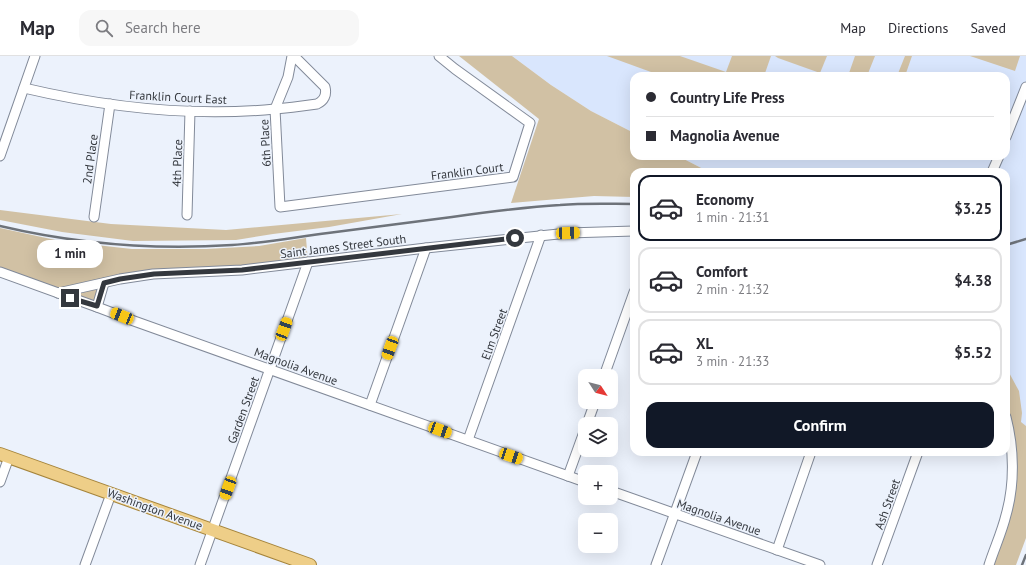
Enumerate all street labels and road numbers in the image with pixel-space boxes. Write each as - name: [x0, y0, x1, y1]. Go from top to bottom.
- street label: Franklin Court East: [129, 87, 227, 107]
- street label: 6th Place: [256, 119, 274, 167]
- street label: 2nd Place: [79, 133, 101, 185]
- street label: 4th Place: [169, 139, 185, 187]
- street label: Franklin Court: [430, 159, 504, 183]
- street label: Saint James Street South: [279, 231, 407, 261]
- street label: Elm Street: [478, 306, 510, 362]
- street label: Magnolia Avenue: [252, 344, 340, 388]
- street label: Garden Street: [224, 374, 262, 446]
- street label: Ash Street: [871, 477, 903, 531]
- street label: Washington Avenue: [105, 485, 205, 533]
- street label: Magnolia Avenue: [675, 496, 763, 538]

